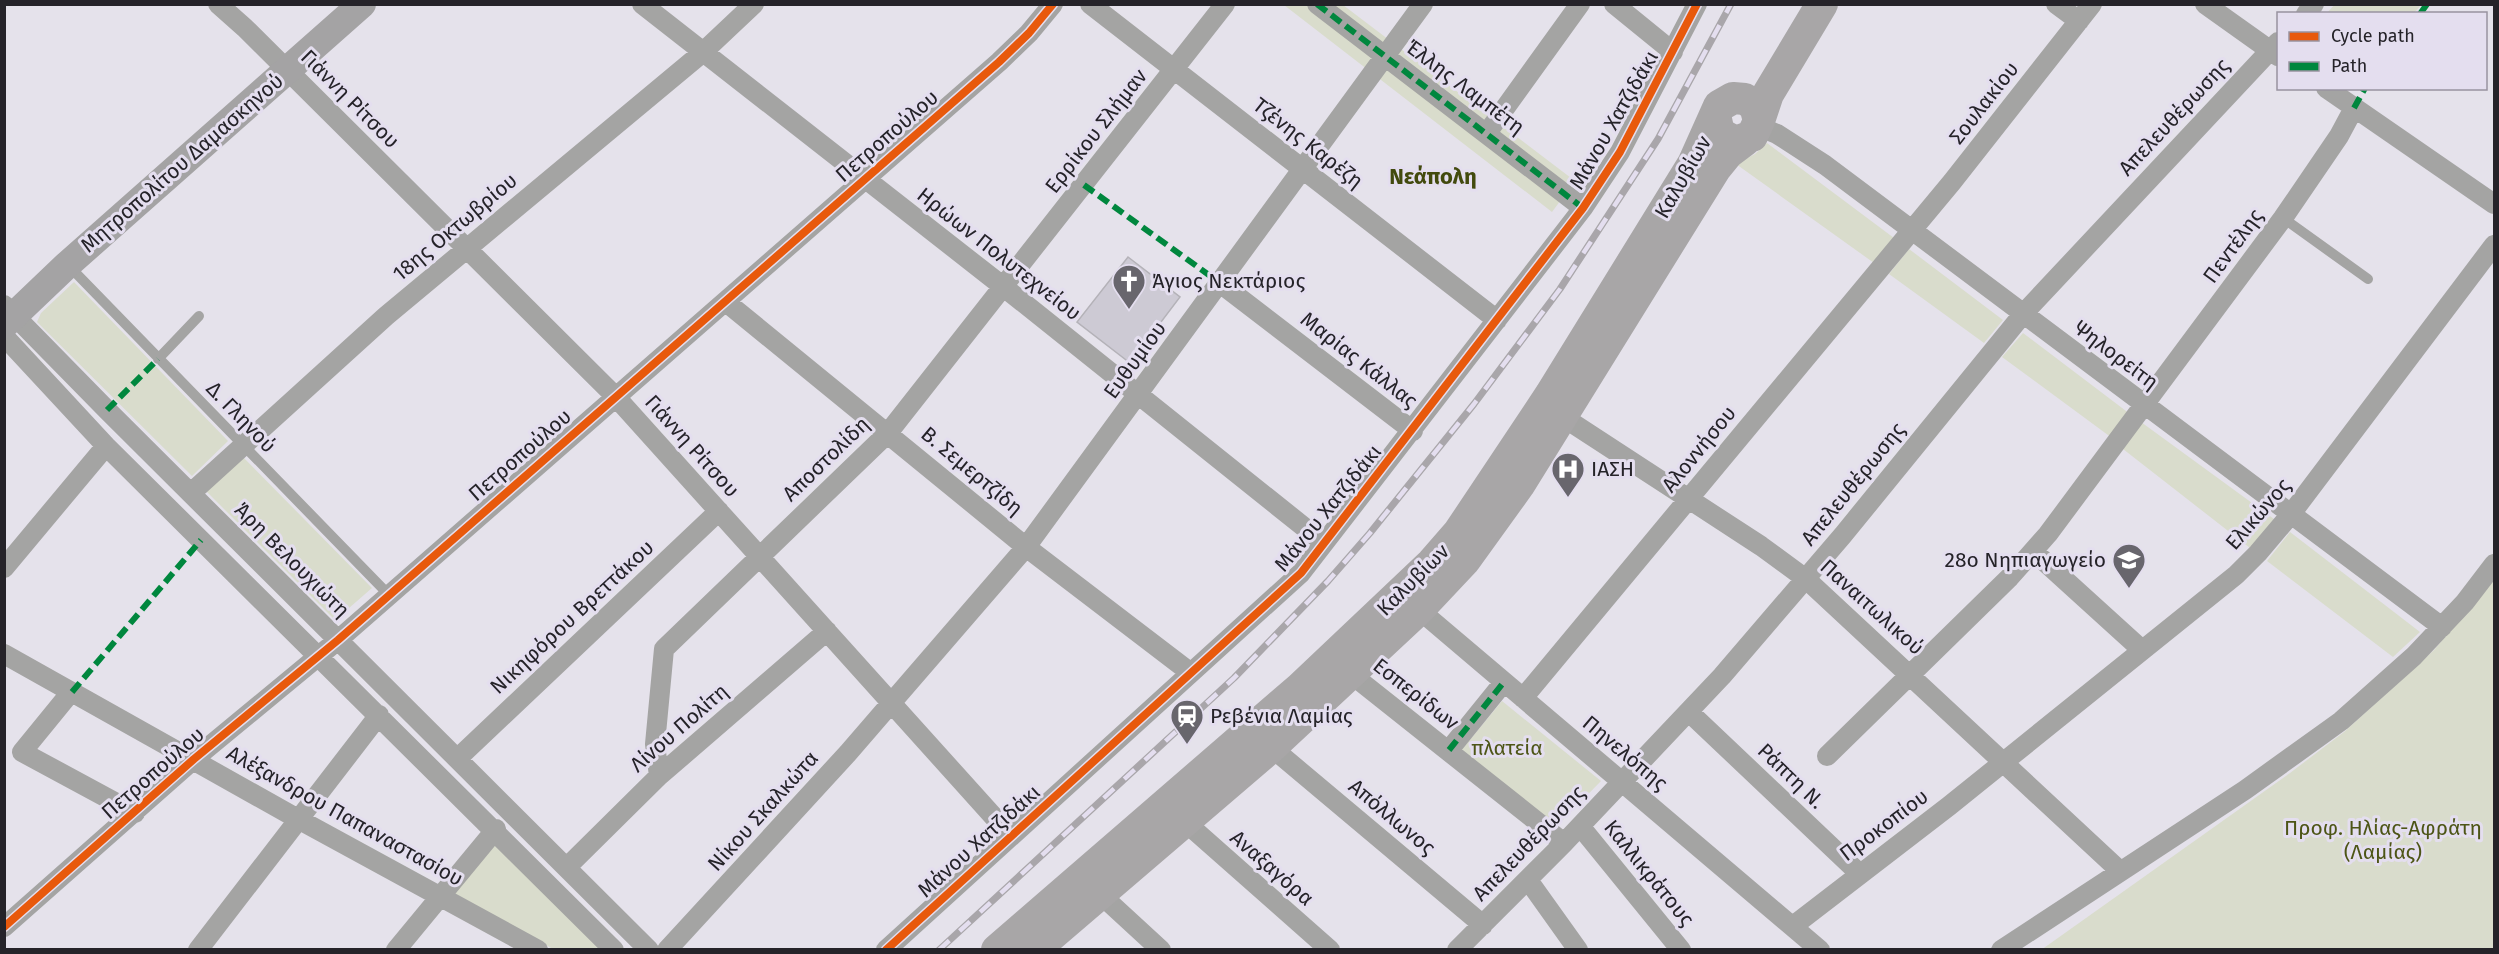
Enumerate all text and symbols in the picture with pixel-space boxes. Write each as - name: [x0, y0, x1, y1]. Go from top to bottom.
- legend: [2277, 12, 2487, 90]
- text: Cycle path: [2331, 25, 2415, 47]
- street label: Έλλης Λαμπέτη: [1400, 34, 1530, 140]
- street label: Γιάννη Ρίτσου: [295, 44, 405, 154]
- street label: Μάνου Χατζιδάκι: [1564, 46, 1664, 194]
- street label: Απελευθέρωσης: [2113, 53, 2235, 181]
- text: Path: [2331, 55, 2367, 77]
- street label: Σουλακίου: [1944, 56, 2024, 150]
- street label: Ερρίκου Σλήμαν: [1039, 64, 1153, 198]
- street label: Μητροπολίτου Δαμασκηνού: [75, 68, 289, 258]
- street label: Πετροπούλου: [830, 84, 944, 188]
- street label: Τζένης Καρέζη: [1248, 92, 1368, 194]
- street label: Καλυβίων: [1649, 131, 1717, 223]
- district label: Νεάπολη: [1389, 163, 1477, 190]
- street label: 18ης Οκτωβρίου: [387, 167, 523, 287]
- street label: Ηρώων Πολυτεχνείου: [912, 182, 1086, 326]
- street label: Πεντέλης: [2197, 204, 2269, 288]
- church icon: Άγιος Νεκτάριος: [1111, 263, 1147, 310]
- place label: Άγιος Νεκτάριος: [1152, 268, 1305, 294]
- street label: Μαρίας Κάλλας: [1295, 306, 1423, 414]
- street label: Ψηλορείτη: [2069, 315, 2163, 395]
- street label: Ευθυμίου: [1098, 316, 1172, 404]
- street label: Δ. Γληνού: [201, 376, 281, 458]
- street label: Γιάννη Ρίτσου: [639, 389, 745, 503]
- street label: Αλοννήσου: [1656, 401, 1742, 497]
- street label: Πετροπούλου: [463, 403, 577, 507]
- street label: Αποστολίδη: [777, 411, 875, 507]
- street label: Απελευθέρωσης: [1795, 417, 1911, 551]
- street label: Β. Σεμερτζίδη: [916, 421, 1028, 521]
- street label: Μάνου Χατζιδάκι: [1269, 439, 1387, 577]
- hospital icon: ΙΑΣΗ: [1550, 451, 1586, 498]
- place label: ΙΑΣΗ: [1591, 456, 1634, 482]
- street label: Ελικώνος: [2220, 473, 2296, 555]
- street label: Άρη Βελουχιώτη: [229, 497, 355, 623]
- street label: Νικηφόρου Βρεττάκου: [485, 534, 659, 700]
- street label: Καλυβίων: [1371, 538, 1455, 622]
- school or university icon: 28ο Νηπιαγωγείο: [2111, 542, 2147, 589]
- place label: 28ο Νηπιαγωγείο: [1945, 547, 2106, 573]
- street label: Παναιτωλικού: [1815, 554, 1929, 660]
- street label: Εσπερίδων: [1368, 652, 1464, 736]
- street label: Λίνου Πολίτη: [624, 678, 734, 778]
- station icon: Ρεβένια Λαμίας: [1169, 698, 1205, 745]
- place label: Ρεβένια Λαμίας: [1210, 703, 1353, 729]
- street label: Πηνελόπης: [1577, 710, 1673, 796]
- street label: Πετροπούλου: [96, 721, 210, 825]
- park label: πλατεία: [1471, 735, 1543, 761]
- street label: Ράπτη Ν.: [1752, 738, 1830, 814]
- street label: Αλέξανδρου Παπαναστασίου: [222, 740, 468, 892]
- street label: Νίκου Σκαλκώτα: [702, 746, 824, 876]
- street label: Απόλλωνος: [1343, 773, 1441, 861]
- street label: Μάνου Χατζιδάκι: [912, 779, 1046, 903]
- street label: Απελευθέρωσης: [1467, 780, 1591, 906]
- street label: Προκοπίου: [1835, 783, 1933, 867]
- street label: Καλλικράτους: [1598, 815, 1700, 932]
- park label: Προφ. Ηλίας-Αφράτη (Λαμίας): [2284, 815, 2482, 865]
- street label: Αναξαγόρα: [1225, 825, 1319, 911]

